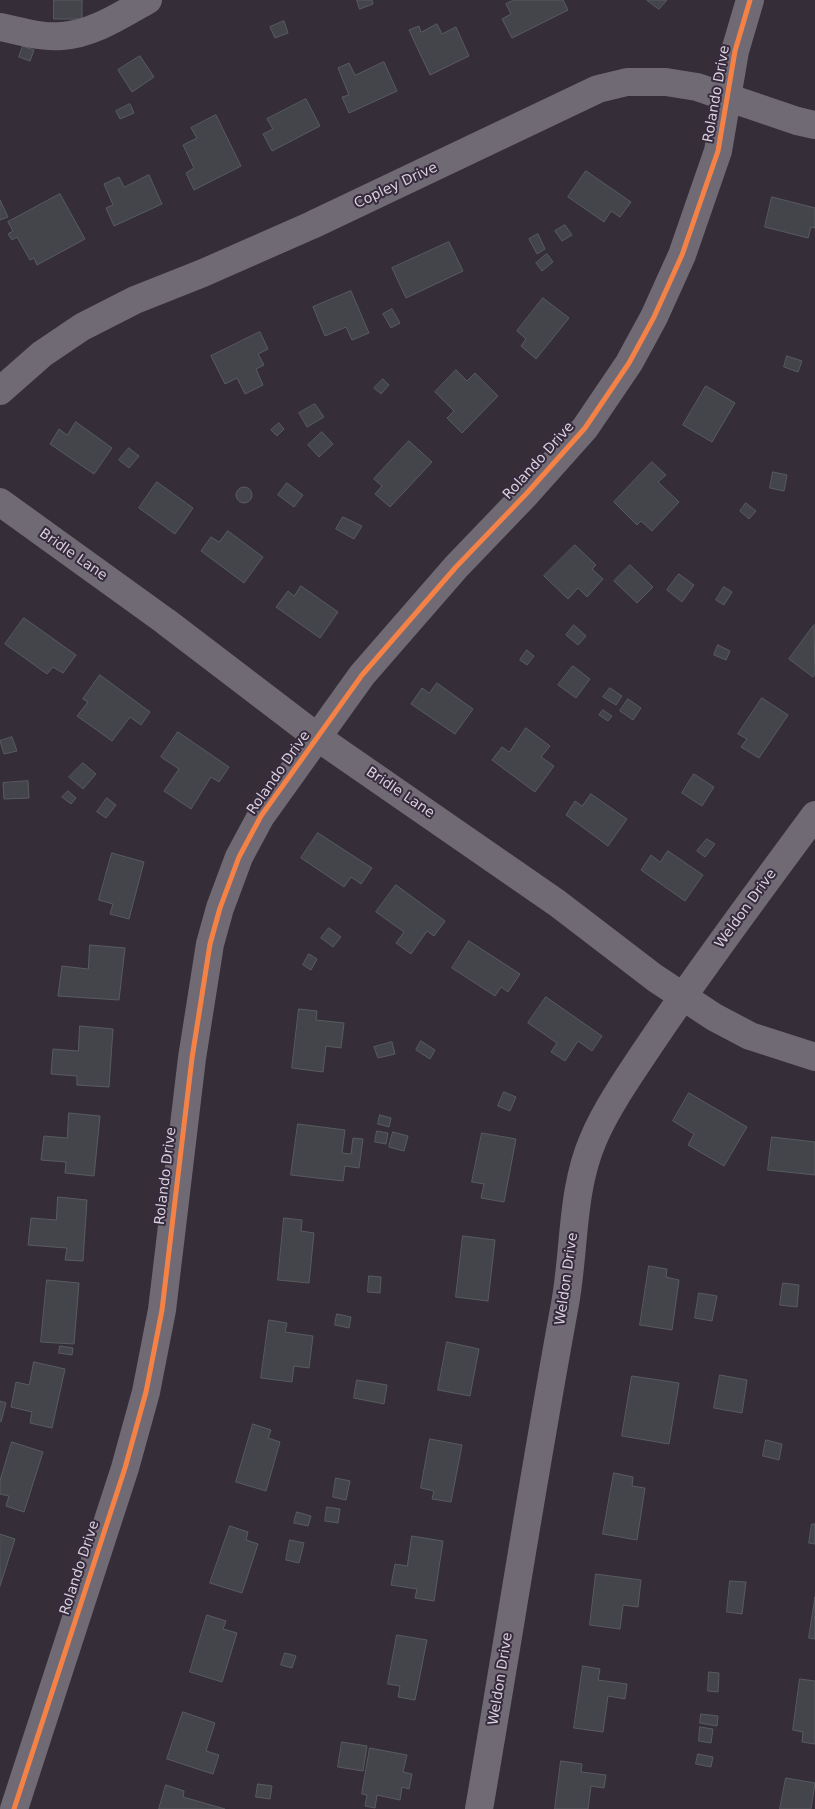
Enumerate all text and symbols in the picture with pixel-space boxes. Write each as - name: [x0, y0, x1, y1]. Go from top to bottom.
- street label: Rolando Drive: [700, 44, 734, 144]
- street label: Copley Drive: [352, 159, 440, 213]
- street label: Rolando Drive: [500, 419, 578, 503]
- street label: Bridle Lane: [36, 525, 110, 585]
- street label: Rolando Drive: [244, 728, 314, 818]
- street label: Bridle Lane: [363, 764, 437, 822]
- street label: Weldon Drive: [712, 866, 780, 952]
- street label: Rolando Drive: [152, 1126, 180, 1226]
- street label: Weldon Drive: [552, 1231, 582, 1327]
- street label: Rolando Drive: [57, 1519, 103, 1617]
- street label: Weldon Drive: [485, 1631, 517, 1727]

